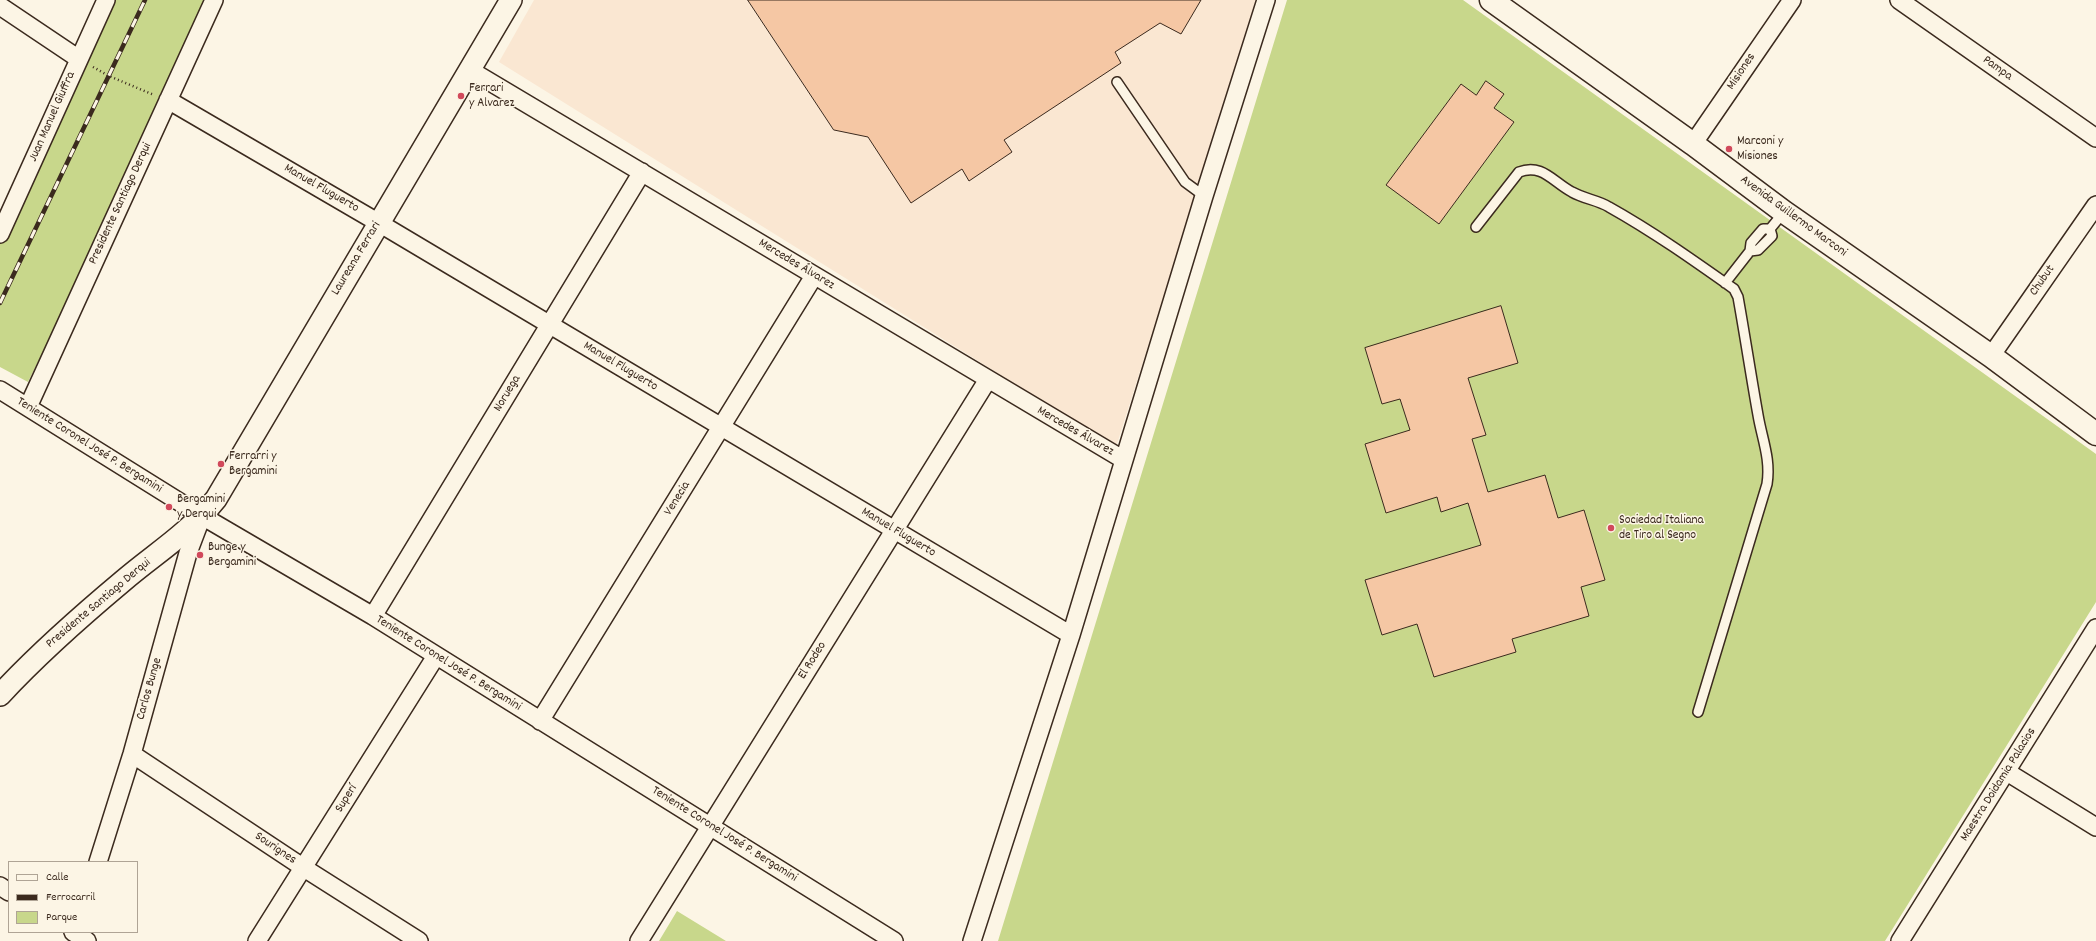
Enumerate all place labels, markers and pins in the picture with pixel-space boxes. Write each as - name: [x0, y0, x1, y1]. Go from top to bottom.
- place label: Ferrari y Alvarez: [469, 81, 514, 112]
- marker: Ferrari y Alvarez: [456, 91, 466, 101]
- place label: Marconi y Misiones: [1737, 134, 1783, 165]
- marker: Marconi y Misiones: [1724, 144, 1734, 154]
- place label: Ferrarri y Bergamini: [229, 449, 277, 480]
- marker: Ferrarri y Bergamini: [216, 459, 226, 469]
- place label: Bergamini y Derqui: [177, 492, 225, 523]
- marker: Bergamini y Derqui: [164, 502, 174, 512]
- place label: Sociedad Italiana de Tiro al Segno: [1619, 513, 1704, 544]
- marker: Sociedad Italiana de Tiro al Segno: [1606, 523, 1616, 533]
- place label: Bunge y Bergamini: [208, 540, 256, 571]
- marker: Bunge y Bergamini: [195, 550, 205, 560]

